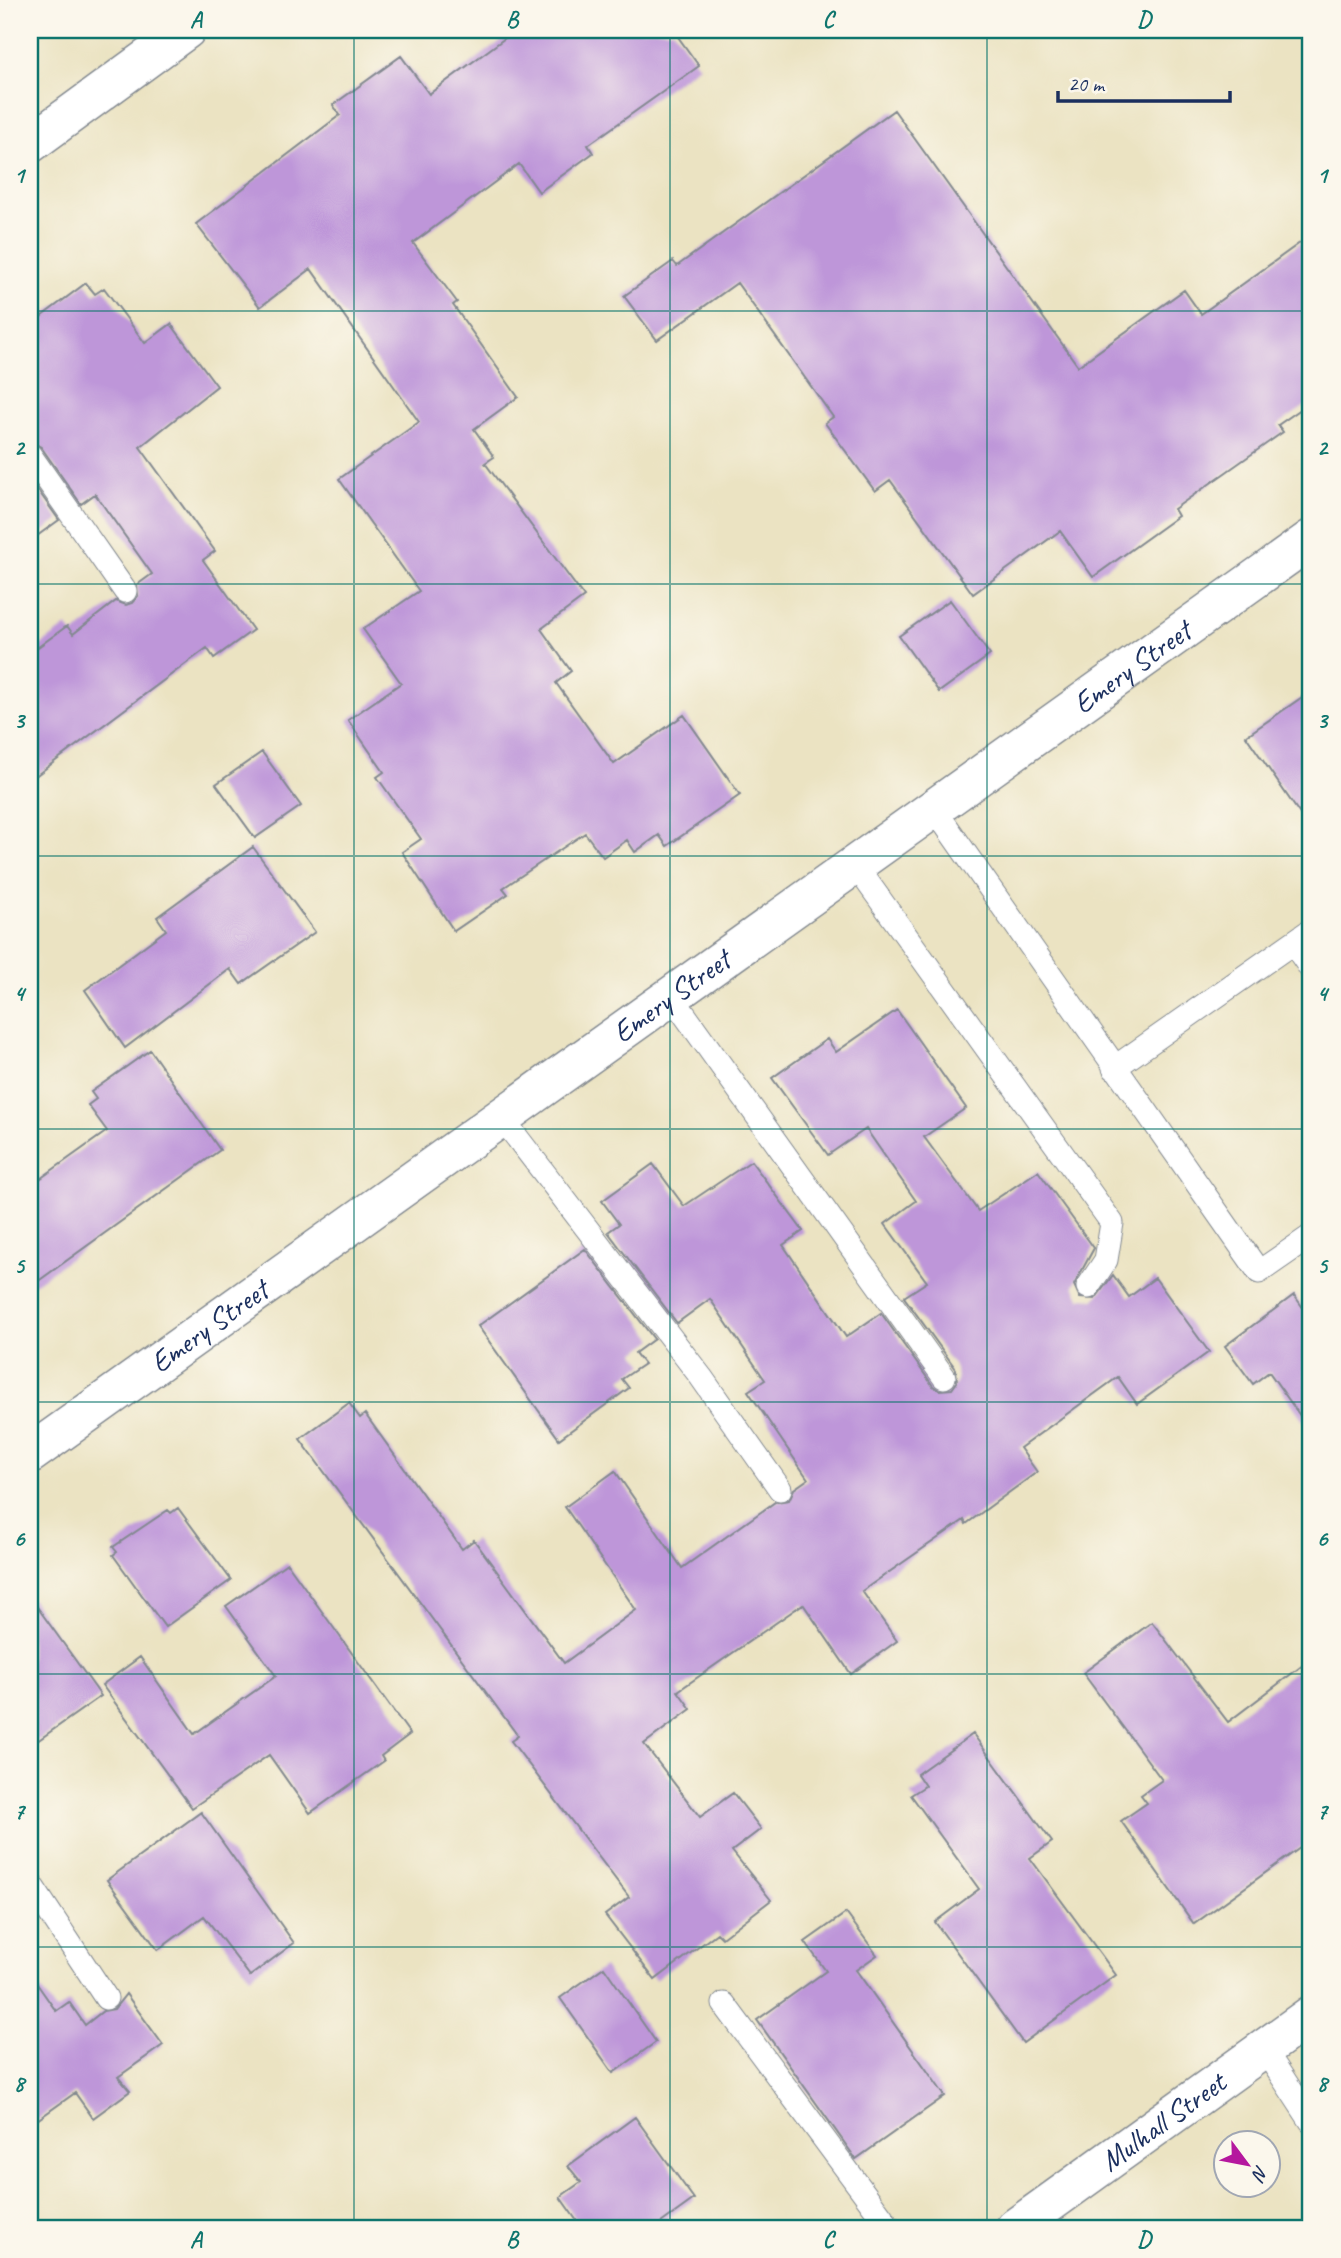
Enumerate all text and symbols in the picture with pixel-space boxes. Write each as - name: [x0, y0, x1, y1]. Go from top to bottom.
- text: A: [190, 5, 204, 34]
- text: B: [506, 5, 520, 34]
- text: C: [823, 5, 837, 34]
- text: D: [1137, 5, 1153, 34]
- scale bar: [1058, 60, 1229, 104]
- text: 20 m: [1068, 71, 1106, 97]
- text: 1: [14, 161, 27, 190]
- text: 1: [1317, 161, 1330, 190]
- text: 2: [14, 433, 27, 462]
- text: 2: [1317, 433, 1330, 462]
- street label: Emery Street: [1065, 610, 1202, 722]
- text: 3: [14, 706, 27, 735]
- text: 3: [1317, 706, 1330, 735]
- street label: Emery Street: [605, 939, 741, 1051]
- text: 4: [14, 979, 27, 1008]
- text: 4: [1317, 979, 1330, 1008]
- text: 5: [14, 1251, 26, 1280]
- text: 5: [1317, 1251, 1329, 1280]
- street label: Emery Street: [143, 1269, 279, 1381]
- text: 6: [14, 1524, 27, 1553]
- text: 6: [1317, 1524, 1330, 1553]
- text: 7: [14, 1797, 27, 1826]
- text: 7: [1317, 1797, 1330, 1826]
- street label: Mulhall Street: [1093, 2062, 1235, 2180]
- text: 8: [14, 2069, 27, 2098]
- text: 8: [1317, 2069, 1330, 2098]
- north arrow: [1212, 2128, 1282, 2198]
- text: N: [1246, 2161, 1274, 2187]
- text: A: [190, 2225, 204, 2254]
- text: B: [506, 2225, 520, 2254]
- text: C: [823, 2225, 837, 2254]
- text: D: [1137, 2225, 1153, 2254]

